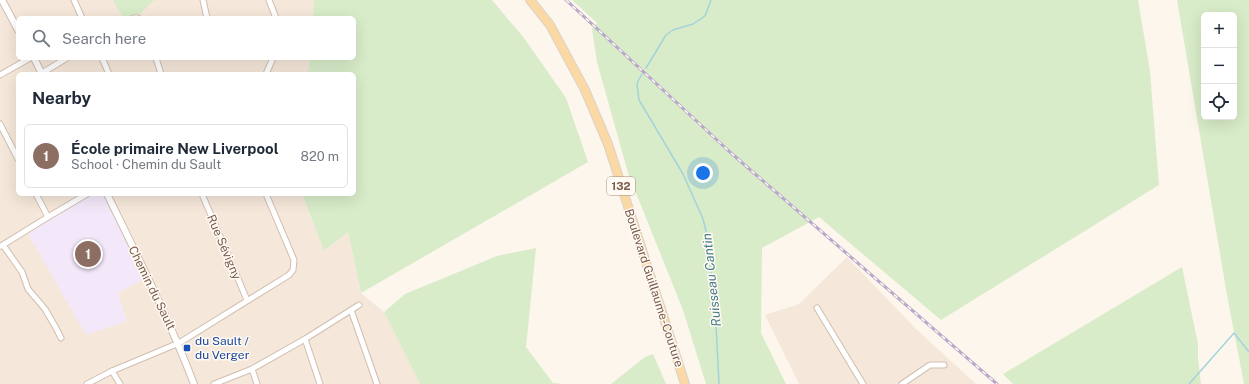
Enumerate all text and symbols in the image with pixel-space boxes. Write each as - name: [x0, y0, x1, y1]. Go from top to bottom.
- map controls: [1201, 12, 1237, 120]
- button: +: [1201, 12, 1237, 48]
- search box: [16, 16, 356, 60]
- icon: search: [30, 27, 52, 49]
- text: Search here: [62, 30, 146, 47]
- button: −: [1201, 48, 1237, 84]
- button: locate: [1201, 84, 1237, 120]
- text: Nearby: [32, 88, 91, 108]
- text: École primaire New Liverpool: [71, 140, 279, 157]
- text: 1: [43, 149, 49, 164]
- text: 820 m: [300, 149, 339, 164]
- text: School · Chemin du Sault: [71, 157, 221, 172]
- your location: [693, 163, 713, 183]
- road number: 132: [607, 177, 635, 195]
- street label: Boulevard Guillaume-Couture: [622, 207, 686, 369]
- street label: Rue Sévigny: [204, 213, 244, 282]
- water label: Ruisseau Cantin: [699, 233, 724, 327]
- pin: 1: [75, 239, 101, 269]
- street label: Chemin du Sault: [126, 244, 179, 333]
- place label: du Sault / du Verger: [195, 334, 250, 362]
- marker: du Sault / du Verger: [182, 343, 192, 353]

